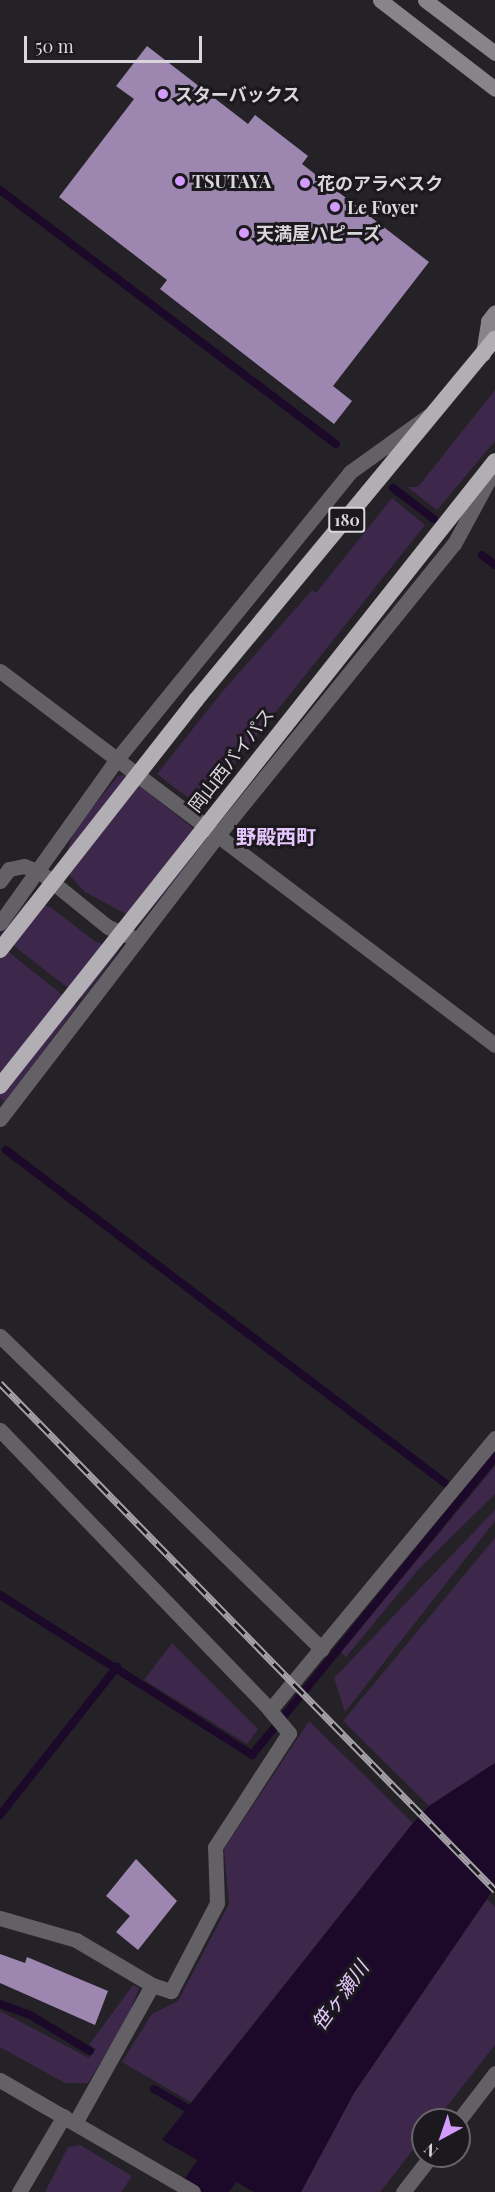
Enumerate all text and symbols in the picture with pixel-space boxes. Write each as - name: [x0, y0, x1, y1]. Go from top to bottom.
- scale bar: [27, 24, 206, 62]
- text: 50 m: [35, 34, 74, 58]
- place label: スターバックス: [175, 83, 301, 105]
- marker: スターバックス: [156, 87, 170, 101]
- place label: TSUTAYA: [192, 170, 271, 192]
- place label: 花のアラベスク: [317, 172, 443, 194]
- marker: TSUTAYA: [173, 174, 187, 188]
- marker: 花のアラベスク: [298, 176, 312, 190]
- place label: Le Foyer: [347, 196, 418, 218]
- marker: Le Foyer: [328, 200, 342, 214]
- place label: 天満屋ハピーズ: [256, 222, 382, 244]
- marker: 天満屋ハピーズ: [237, 226, 251, 240]
- road number: 180: [328, 507, 366, 533]
- street label: 岡山西バイパス: [184, 704, 278, 816]
- district label: 野殿西町: [236, 823, 316, 847]
- water label: 笹ヶ瀬川: [306, 1956, 372, 2034]
- north arrow: [411, 2108, 471, 2168]
- text: N: [419, 2139, 442, 2162]

